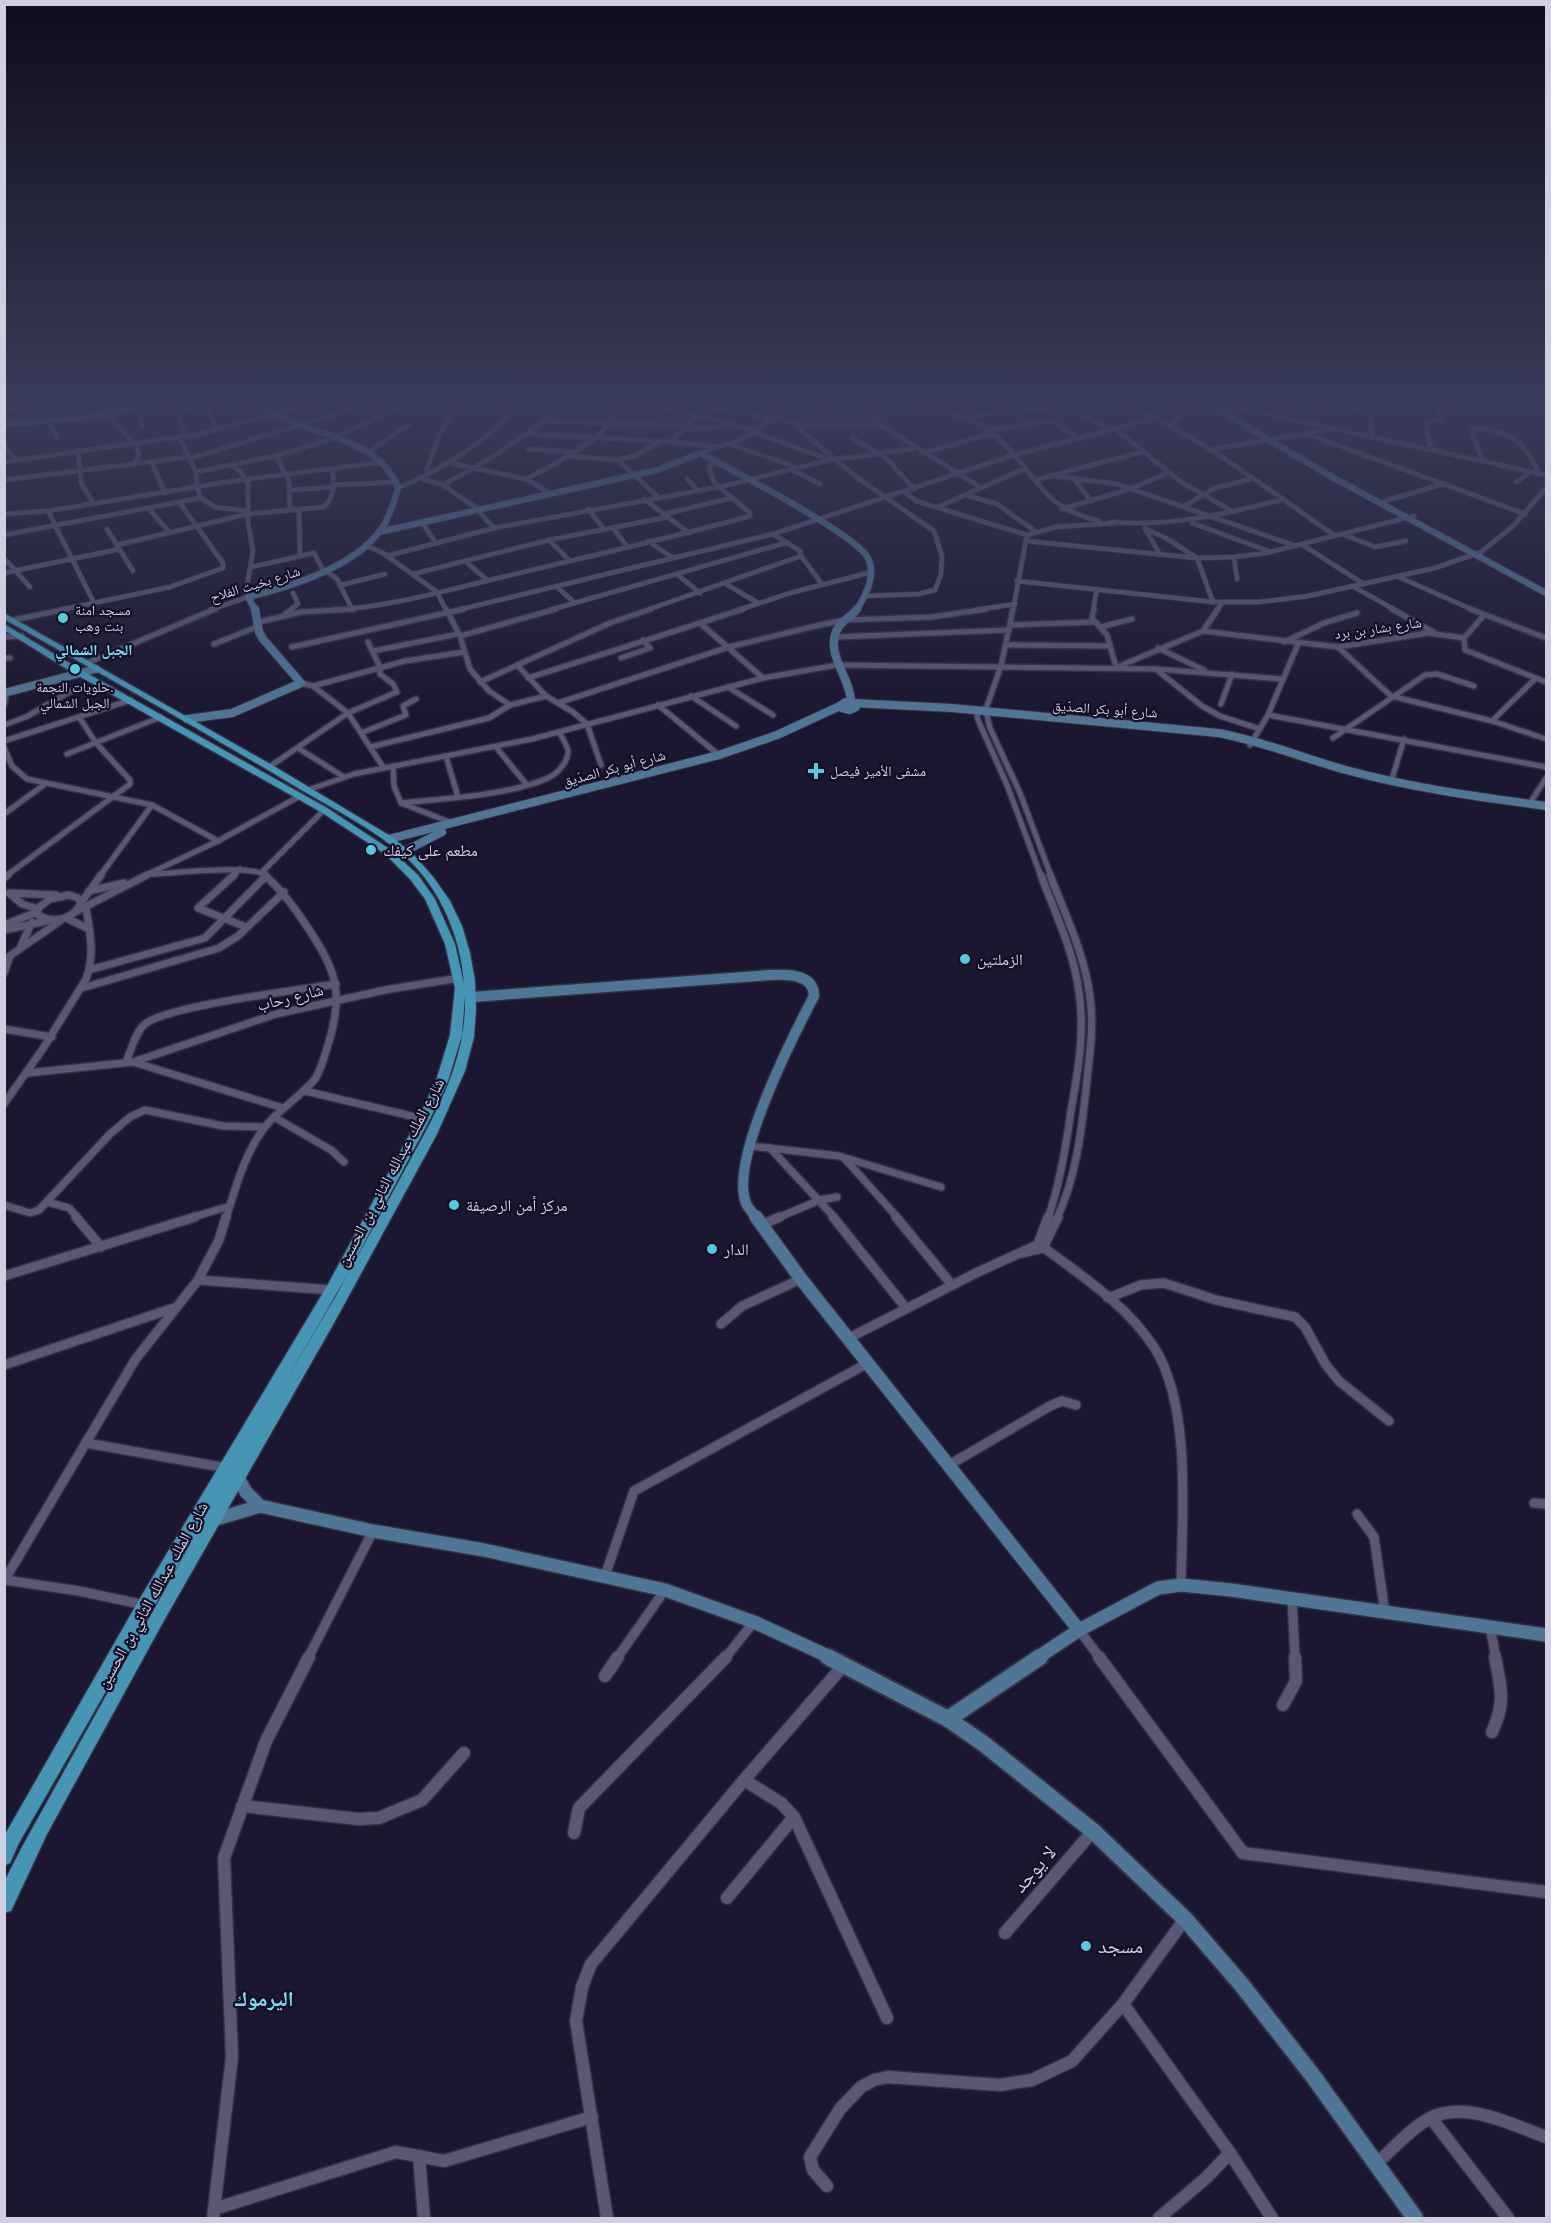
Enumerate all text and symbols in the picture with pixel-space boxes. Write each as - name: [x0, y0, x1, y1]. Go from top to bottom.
- street label: شارع بخيت الفلاح: [208, 563, 302, 607]
- place label: مسجد امنة بنت وهب: [75, 602, 131, 635]
- marker: مسجد امنة بنت وهب: [56, 611, 70, 625]
- street label: شارع بشار بن برد: [1333, 614, 1423, 644]
- district label: الجبل الشمالي: [55, 641, 133, 662]
- marker: حلويات النجمة. الجبل الشمالي: [68, 662, 82, 676]
- place label: حلويات النجمة. الجبل الشمالي: [36, 679, 114, 715]
- street label: شارع أبو بكر الصدّيق: [1052, 697, 1158, 723]
- street label: شارع أبو بكر الصدّيق: [561, 747, 668, 791]
- marker: مشفى الأمير فيصل: [807, 762, 825, 780]
- place label: مشفى الأمير فيصل: [830, 763, 926, 780]
- place label: مطعم على كيفك: [383, 842, 478, 861]
- marker: مطعم على كيفك: [364, 843, 378, 857]
- place label: الزملتين: [977, 951, 1023, 970]
- marker: الزملتين: [958, 952, 972, 966]
- street label: شارع رحاب: [255, 981, 325, 1016]
- street label: شارع الملك عبدالله الثاني بن الحسين: [334, 1075, 451, 1271]
- place label: مركز أمن الرصيفة: [466, 1196, 568, 1216]
- marker: مركز أمن الرصيفة: [447, 1198, 461, 1212]
- place label: الدار: [723, 1241, 749, 1259]
- marker: الدار: [705, 1242, 719, 1256]
- street label: شارع الملك عبدالله الثاني بن الحسين: [94, 1499, 214, 1693]
- street label: لا يوجد: [1008, 1841, 1060, 1897]
- place label: مسجد: [1098, 1935, 1143, 1957]
- marker: مسجد: [1079, 1939, 1093, 1953]
- district label: اليرموك: [234, 1987, 294, 2011]

